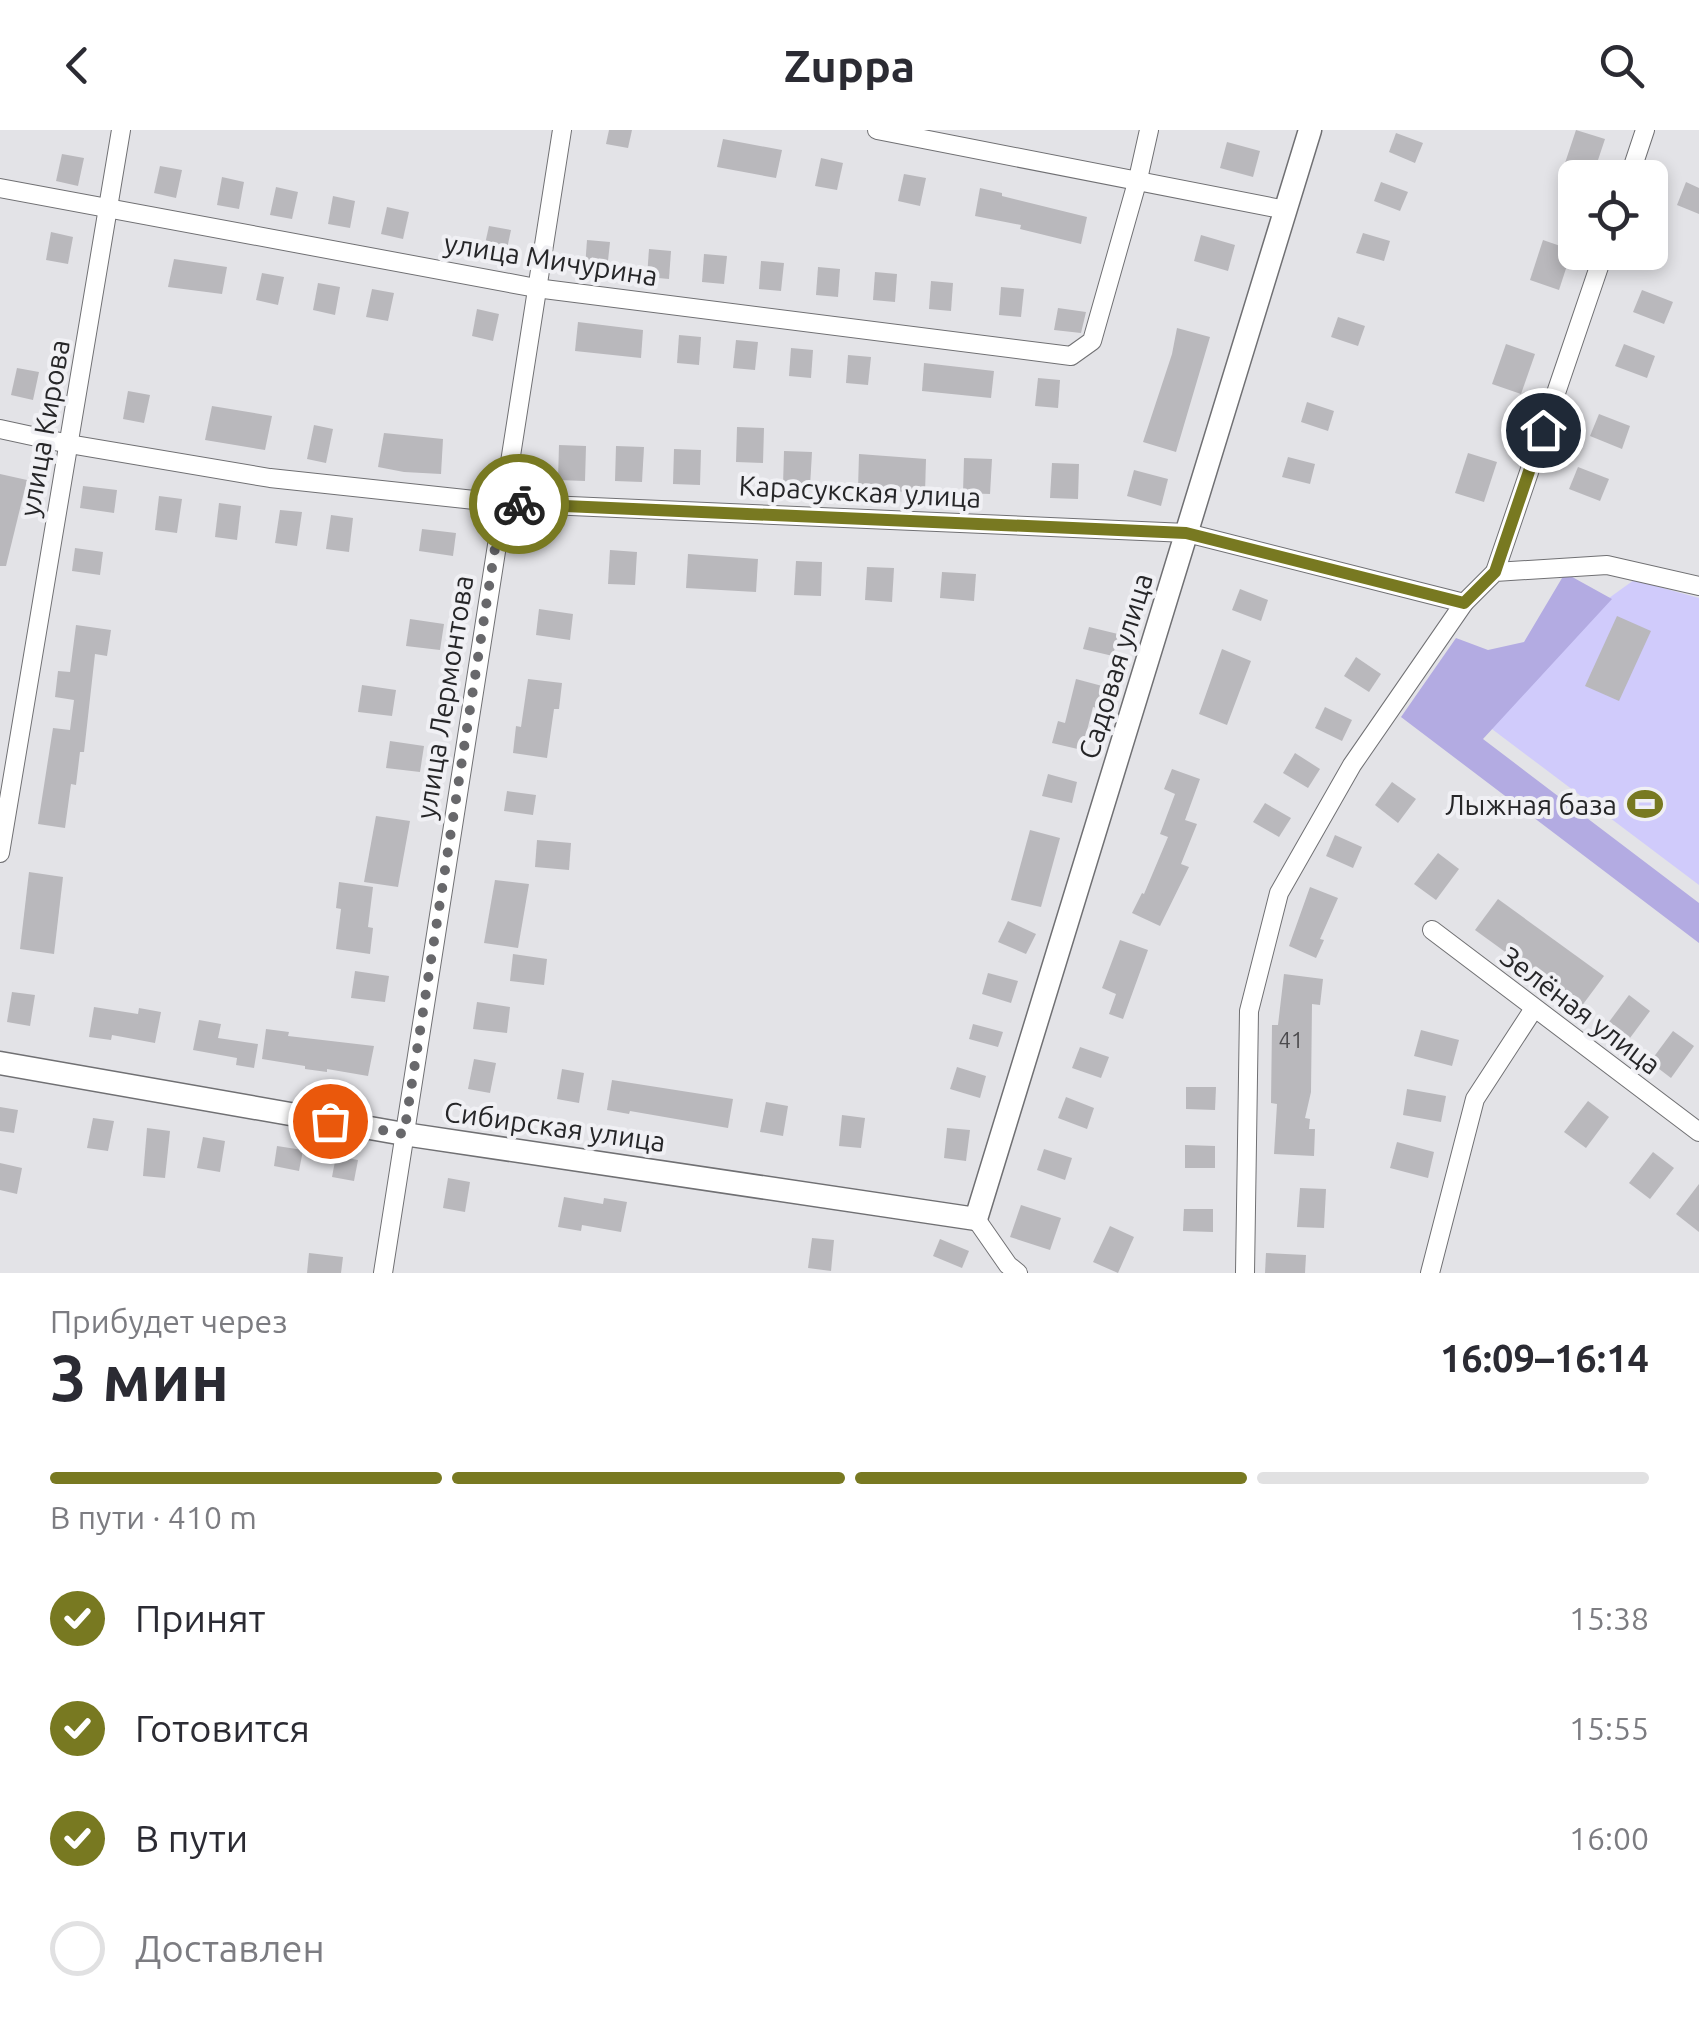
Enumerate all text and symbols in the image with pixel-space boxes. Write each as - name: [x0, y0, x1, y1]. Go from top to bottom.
- icon: back: [50, 38, 105, 93]
- icon: search: [1594, 38, 1649, 93]
- text: Zuppa: [784, 40, 915, 91]
- map controls: [1558, 160, 1668, 270]
- button: locate: [1558, 160, 1668, 270]
- street label: улица Мичурина: [442, 227, 660, 291]
- street label: улица Кирова: [13, 337, 75, 519]
- pin: [1501, 388, 1586, 473]
- icon: home: [1516, 403, 1571, 458]
- courier: [469, 454, 569, 554]
- street label: Карасукская улица: [738, 469, 982, 513]
- icon: bike: [492, 477, 547, 532]
- street label: Садовая улица: [1072, 569, 1158, 763]
- street label: улица Лермонтова: [409, 573, 479, 821]
- sports icon: Лыжная база: [1626, 785, 1664, 823]
- place label: Лыжная база: [1445, 789, 1617, 820]
- street label: Зелёная улица: [1495, 940, 1667, 1080]
- house number: 41: [1279, 1027, 1303, 1052]
- pin: [288, 1079, 373, 1164]
- icon: bag: [303, 1094, 358, 1149]
- street label: Сибирская улица: [442, 1095, 668, 1157]
- text: Прибудет через: [50, 1303, 288, 1339]
- text: 16:09–16:14: [1440, 1337, 1649, 1379]
- text: 3 мин: [50, 1340, 229, 1413]
- text: В пути · 410 m: [50, 1499, 257, 1535]
- icon: check: [50, 1591, 105, 1646]
- text: Принят: [135, 1597, 265, 1639]
- text: 15:38: [1569, 1600, 1649, 1636]
- icon: check: [50, 1701, 105, 1756]
- text: Готовится: [135, 1707, 310, 1749]
- text: 15:55: [1569, 1710, 1649, 1746]
- icon: check: [50, 1811, 105, 1866]
- text: В пути: [135, 1817, 248, 1859]
- text: 16:00: [1569, 1820, 1649, 1856]
- text: Доставлен: [135, 1927, 325, 1969]

